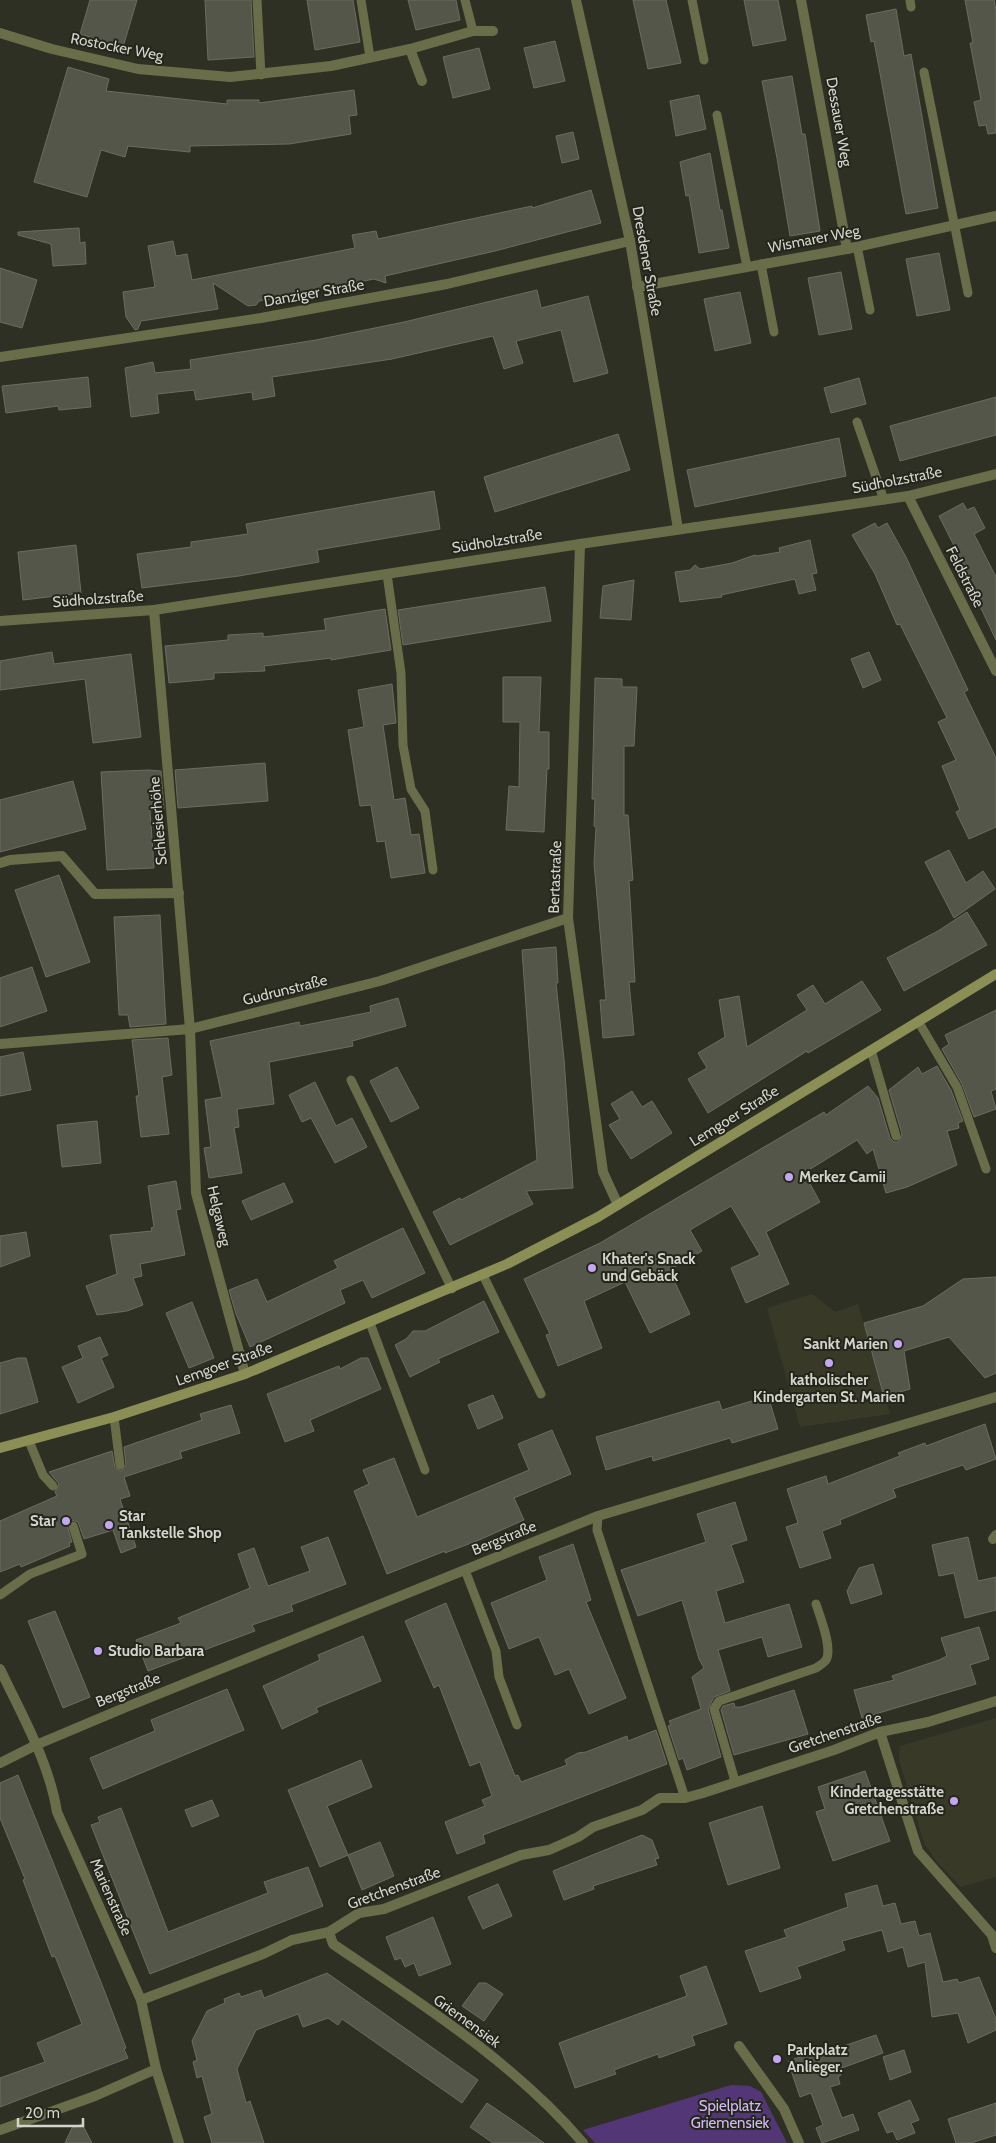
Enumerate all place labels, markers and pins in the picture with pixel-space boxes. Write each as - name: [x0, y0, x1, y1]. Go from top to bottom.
- place label: Merkez Camii: [799, 1168, 886, 1186]
- marker: Merkez Camii: [783, 1171, 795, 1183]
- place label: Khater's Snack und Gebäck: [602, 1250, 696, 1285]
- marker: Khater's Snack und Gebäck: [586, 1262, 598, 1274]
- place label: Sankt Marien: [803, 1335, 888, 1353]
- marker: Sankt Marien: [892, 1338, 904, 1350]
- marker: katholischer Kindergarten St. Marien: [823, 1357, 835, 1369]
- place label: katholischer Kindergarten St. Marien: [753, 1371, 905, 1406]
- place label: Star Tankstelle Shop: [119, 1507, 222, 1542]
- place label: Star: [30, 1512, 56, 1530]
- marker: Star: [60, 1515, 72, 1527]
- marker: Star Tankstelle Shop: [103, 1519, 115, 1531]
- place label: Studio Barbara: [108, 1642, 205, 1660]
- marker: Studio Barbara: [92, 1645, 104, 1657]
- place label: Kindertagesstätte Gretchenstraße: [830, 1783, 944, 1818]
- marker: Kindertagesstätte Gretchenstraße: [948, 1795, 960, 1807]
- place label: Parkplatz Anlieger.: [787, 2041, 848, 2076]
- marker: Parkplatz Anlieger.: [771, 2053, 783, 2065]

